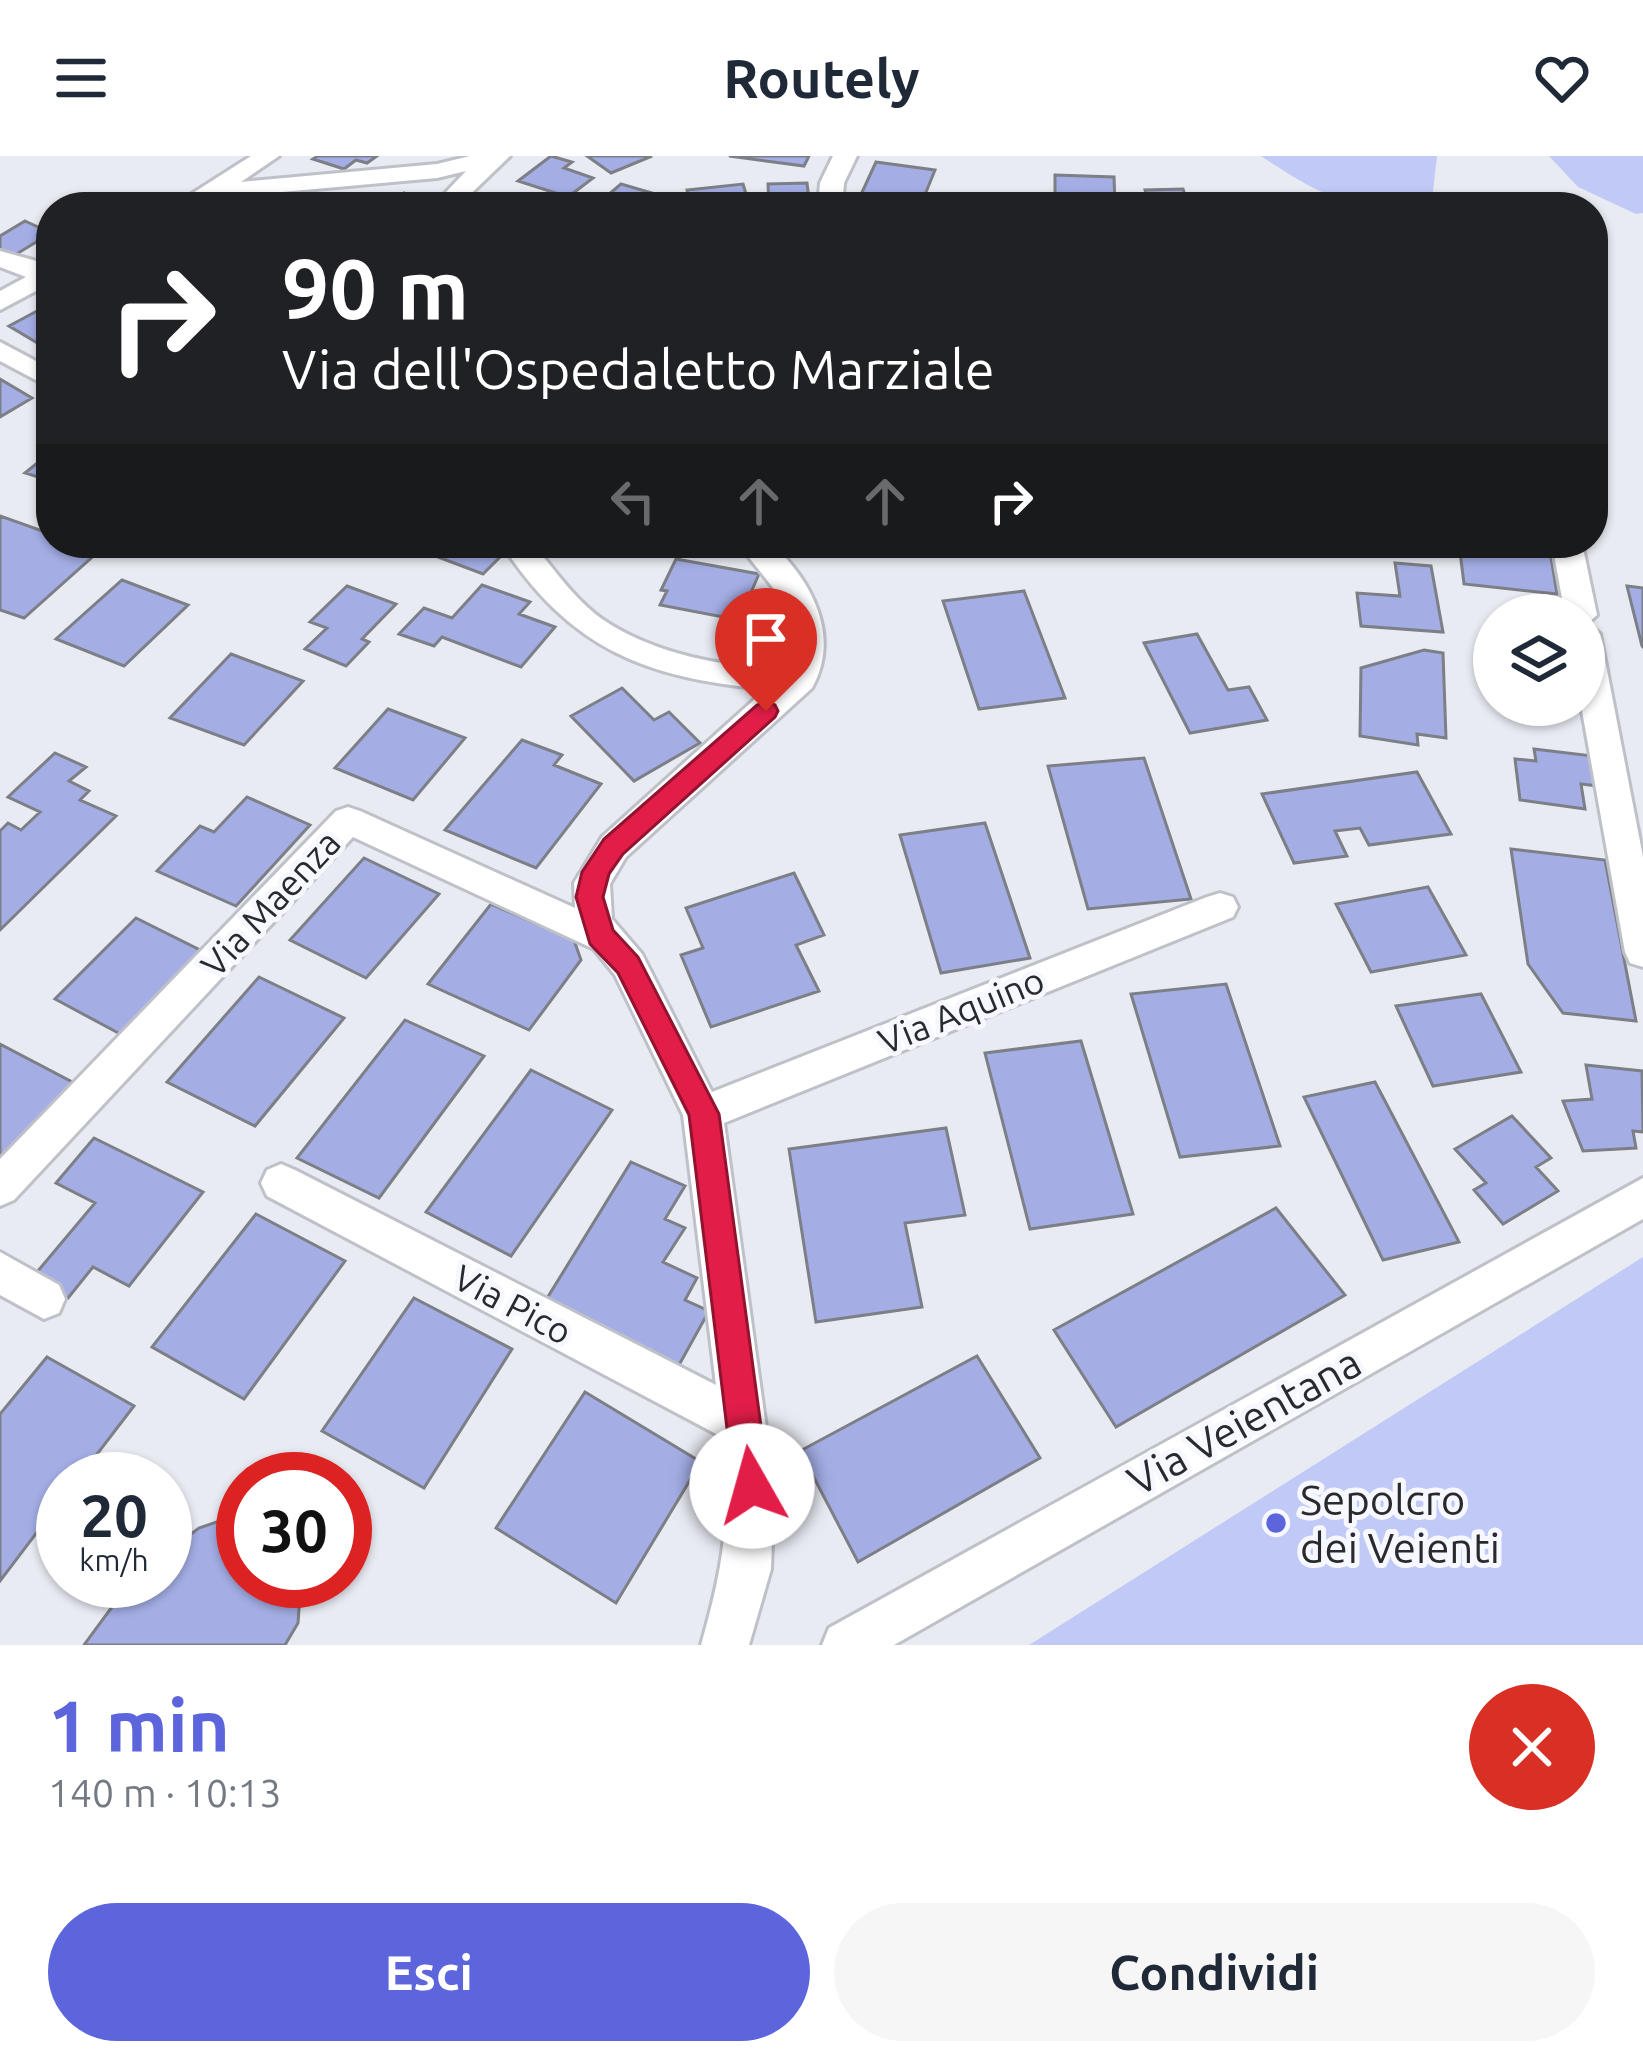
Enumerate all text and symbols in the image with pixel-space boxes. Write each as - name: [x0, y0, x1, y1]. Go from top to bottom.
- icon: menu: [48, 45, 114, 111]
- icon: heart: [1529, 45, 1595, 111]
- text: Routely: [723, 48, 920, 108]
- icon: right: [84, 240, 240, 396]
- text: 90 m: [282, 241, 469, 335]
- text: Via dell'Ospedaletto Marziale: [282, 339, 995, 399]
- icon: left: [600, 468, 666, 534]
- icon: ahead: [726, 468, 792, 534]
- icon: ahead: [852, 468, 918, 534]
- icon: right: [978, 468, 1044, 534]
- pin: [715, 588, 817, 711]
- map controls: [1473, 594, 1605, 726]
- button: layers: [1473, 594, 1605, 726]
- icon: arrive: [733, 606, 799, 672]
- street label: Via Maenza: [192, 821, 348, 985]
- street label: Via Aquino: [872, 958, 1050, 1062]
- street label: Via Pico: [447, 1256, 579, 1352]
- street label: Via Veientana: [1119, 1338, 1369, 1504]
- position arrow: [689, 1423, 815, 1549]
- speed limit sign: 30: [216, 1452, 372, 1608]
- place label: Sepolcro dei Veienti: [1300, 1476, 1500, 1571]
- text: 20: [80, 1481, 148, 1548]
- marker: Sepolcro dei Veienti: [1263, 1510, 1289, 1536]
- text: km/h: [79, 1543, 149, 1577]
- button: close: [1469, 1684, 1595, 1810]
- text: 1 min: [48, 1685, 230, 1766]
- text: 140 m · 10:13: [48, 1771, 282, 1814]
- button: Esci: [48, 1903, 810, 2041]
- button: Condividi: [834, 1903, 1595, 2041]

